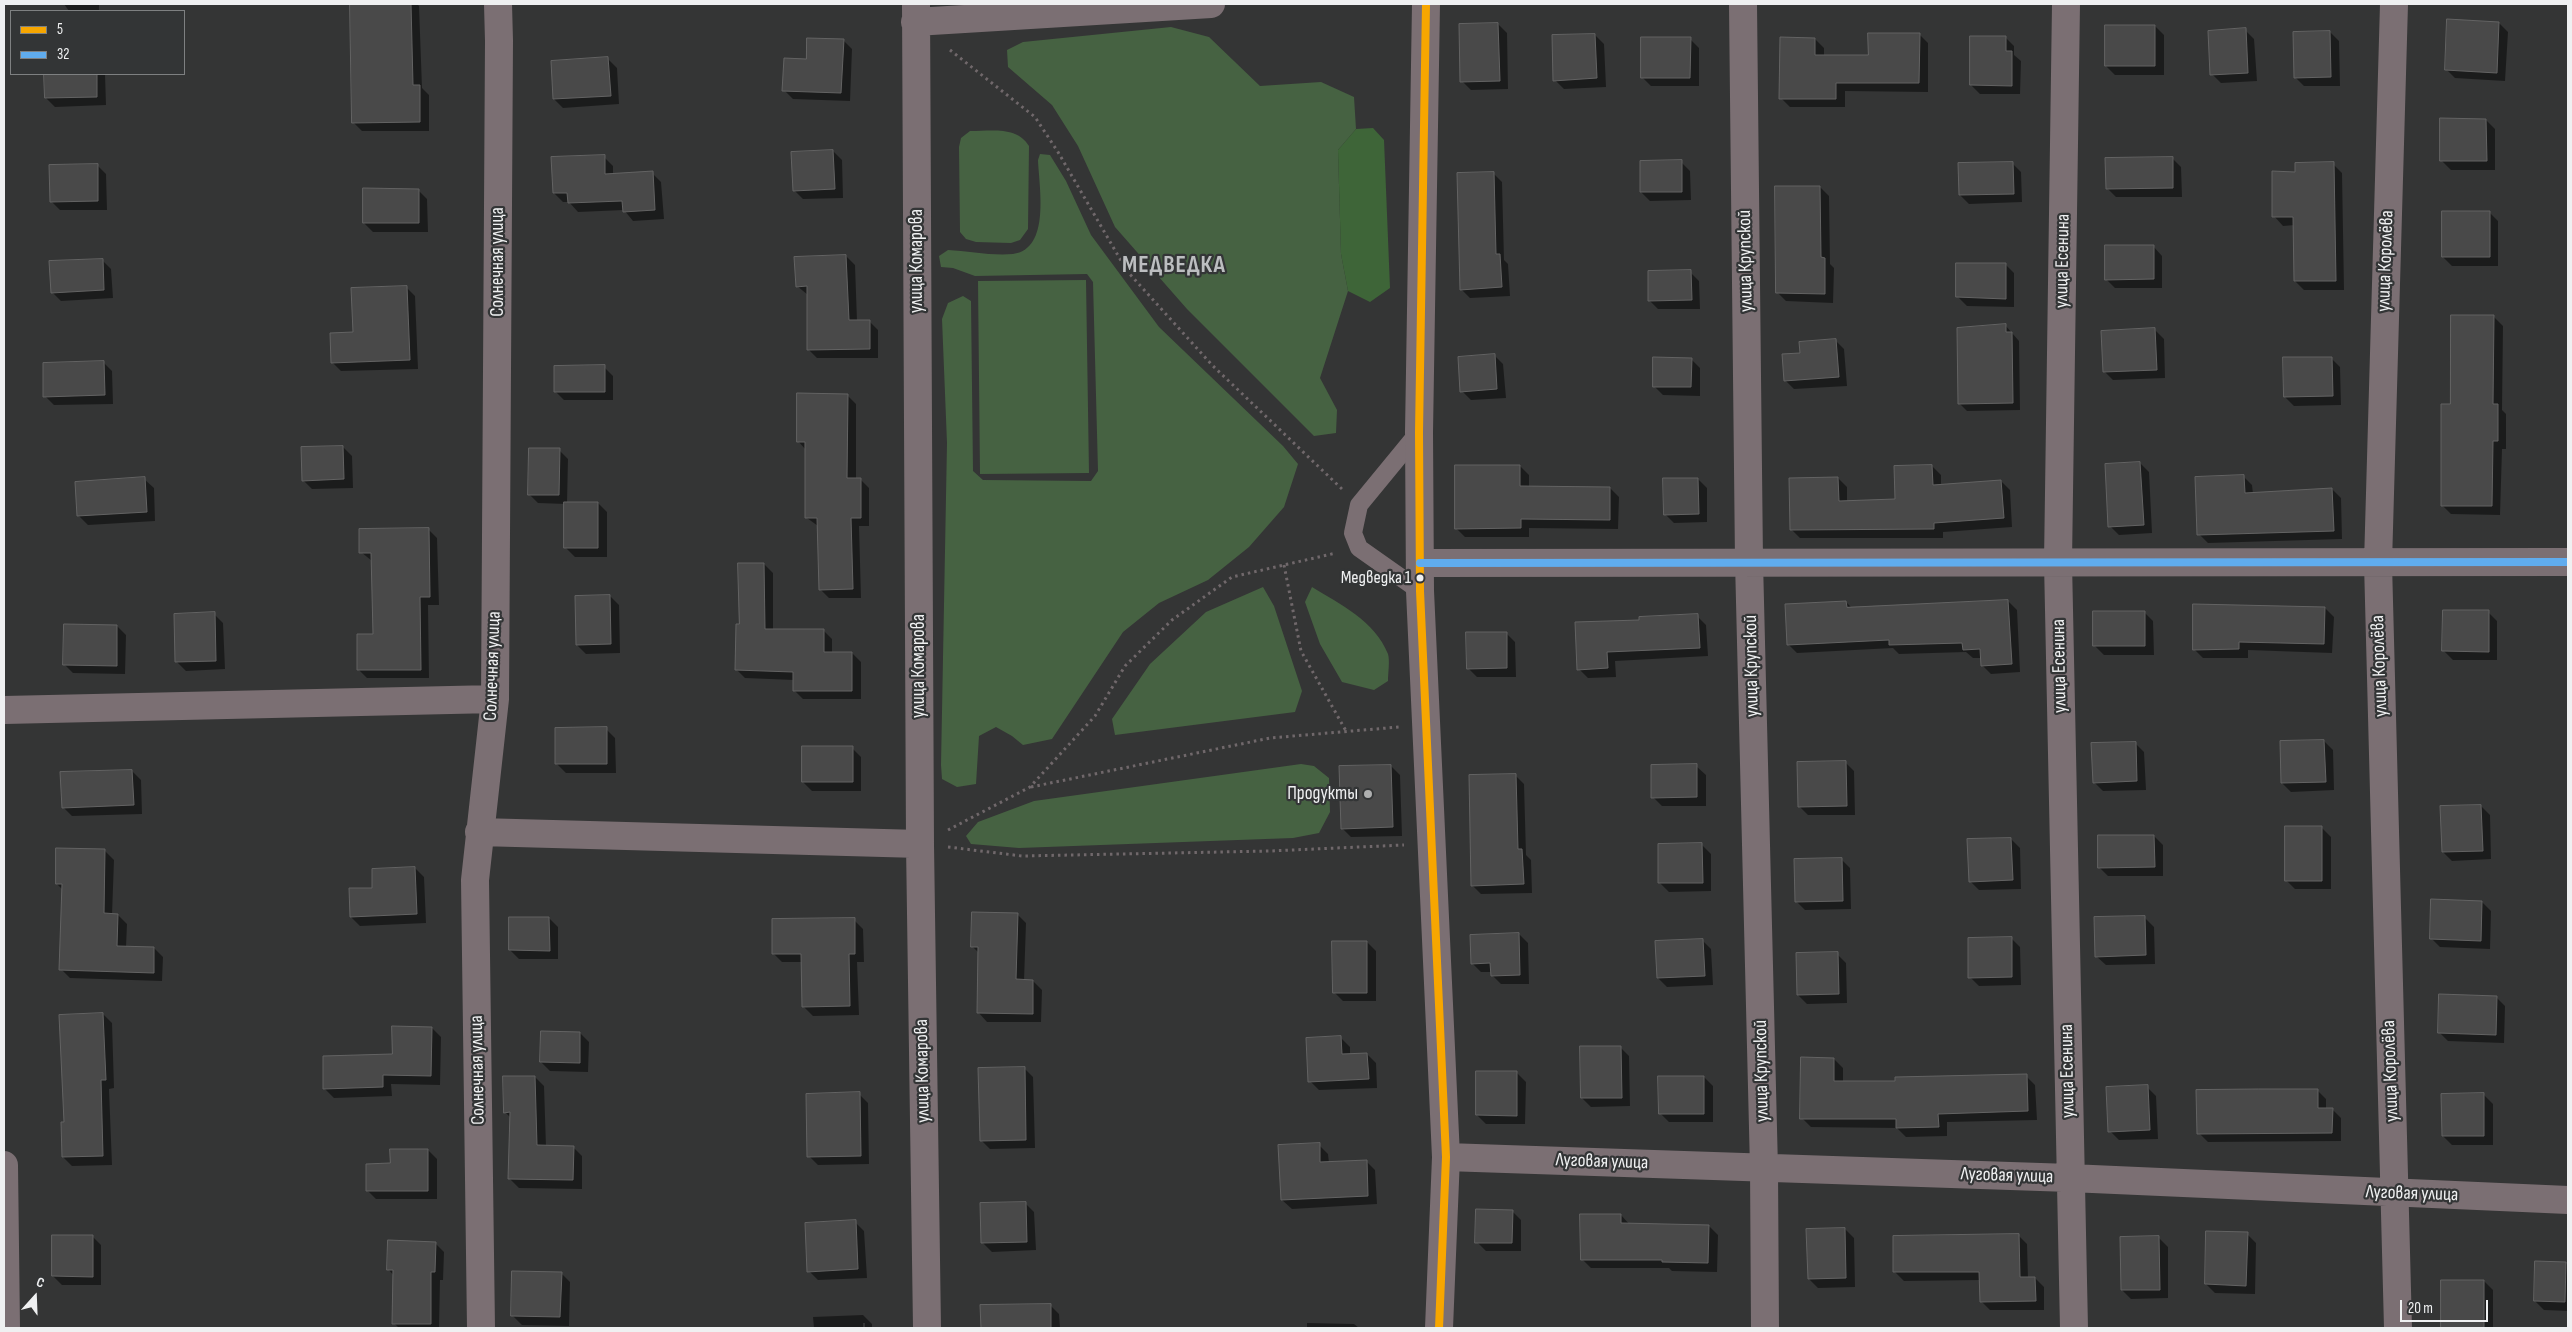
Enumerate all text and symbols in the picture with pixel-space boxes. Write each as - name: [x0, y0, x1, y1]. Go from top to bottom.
- legend: [10, 10, 185, 75]
- text: 5: [57, 20, 63, 39]
- text: 32: [57, 45, 69, 64]
- street label: Солнечная улица: [487, 207, 509, 317]
- street label: улица Комарова: [906, 209, 928, 313]
- street label: улица Крупской: [1734, 210, 1758, 312]
- street label: улица Королёва: [2373, 210, 2399, 312]
- street label: улица Есенина: [2051, 214, 2075, 308]
- district label: МЕДВЕДКА: [1121, 252, 1227, 280]
- place label: Медведка 1: [1341, 567, 1411, 589]
- marker: Медведка 1: [1415, 573, 1425, 583]
- street label: Солнечная улица: [480, 611, 506, 721]
- street label: улица Комарова: [908, 614, 930, 718]
- street label: улица Крупской: [1740, 615, 1764, 717]
- street label: улица Королёва: [2367, 615, 2393, 717]
- street label: улица Есенина: [2048, 619, 2072, 713]
- place label: Продукты: [1287, 783, 1358, 805]
- marker: Продукты: [1362, 788, 1374, 800]
- street label: Солнечная улица: [466, 1015, 490, 1125]
- street label: улица Комарова: [911, 1019, 935, 1123]
- street label: улица Крупской: [1750, 1020, 1774, 1122]
- street label: улица Королёва: [2378, 1020, 2404, 1122]
- street label: улица Есенина: [2056, 1024, 2080, 1118]
- street label: Луговая улица: [1555, 1149, 1649, 1175]
- street label: Луговая улица: [1960, 1163, 2054, 1189]
- street label: Луговая улица: [2365, 1181, 2459, 1207]
- north arrow: [10, 1272, 60, 1322]
- text: С: [34, 1273, 47, 1292]
- scale bar: [2402, 1290, 2490, 1322]
- text: 20 m: [2408, 1299, 2433, 1318]

